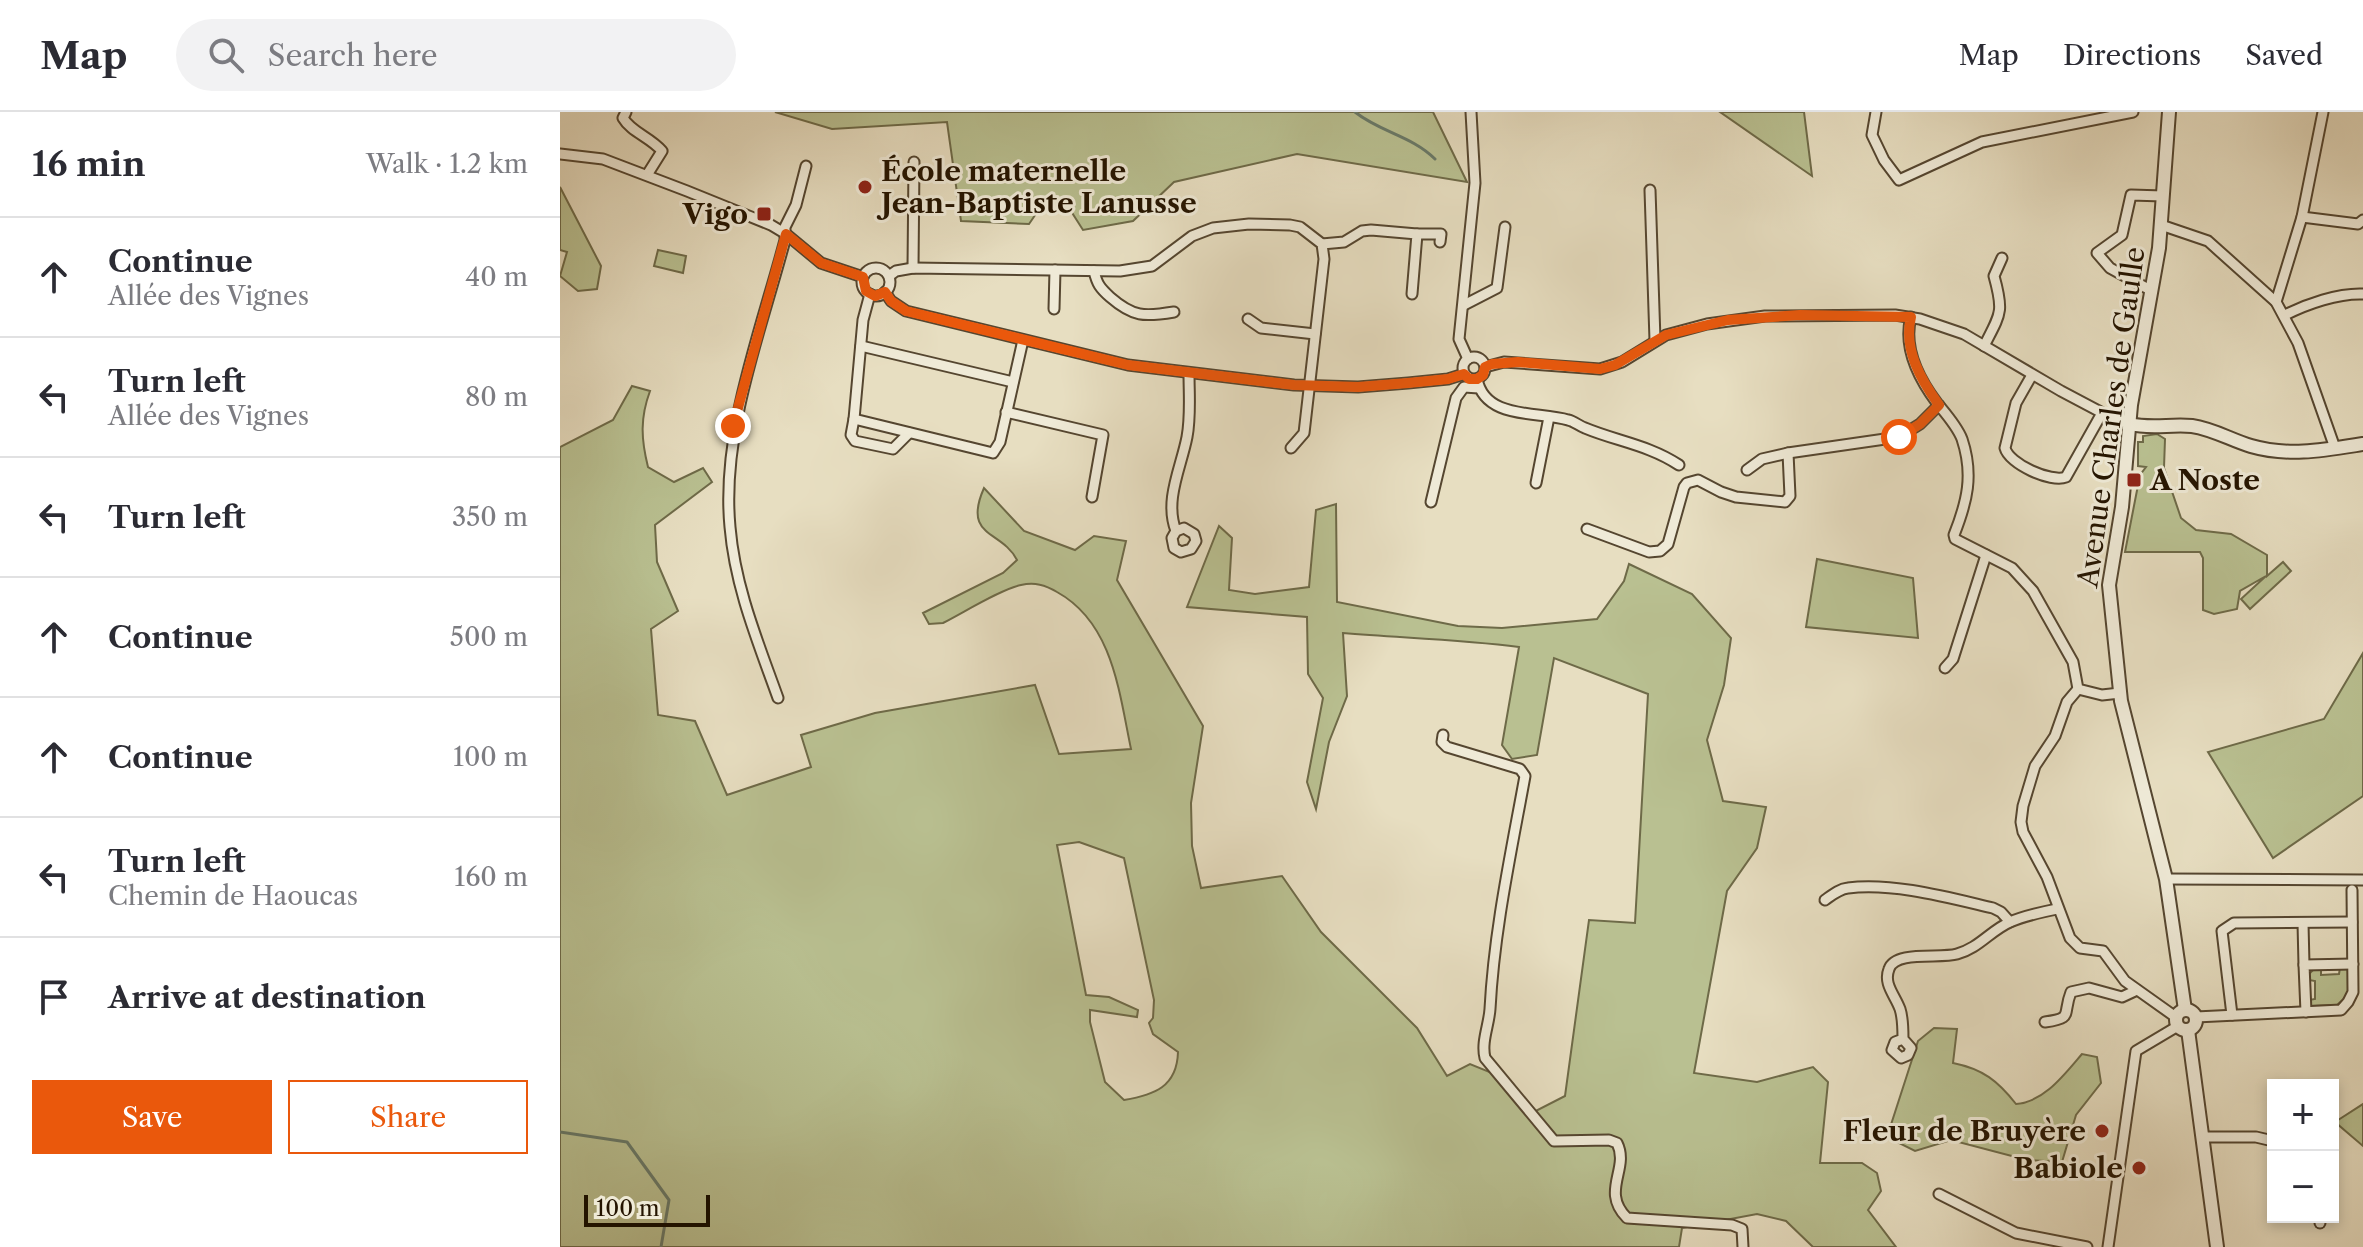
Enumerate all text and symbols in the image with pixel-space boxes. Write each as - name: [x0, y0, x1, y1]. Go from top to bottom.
- search box: [176, 19, 736, 91]
- text: Map: [40, 32, 128, 79]
- icon: search: [204, 33, 248, 77]
- text: Search here: [268, 37, 438, 74]
- text: Map: [1959, 38, 2019, 72]
- text: Directions: [2063, 38, 2201, 72]
- text: Saved: [2245, 38, 2323, 72]
- text: 16 min: [32, 143, 145, 185]
- text: Walk · 1.2 km: [366, 148, 528, 180]
- place label: École maternelle Jean-Baptiste Lanusse: [876, 154, 1197, 220]
- marker: École maternelle Jean-Baptiste Lanusse: [856, 178, 874, 196]
- place label: Vigo: [682, 197, 748, 231]
- marker: Vigo: [755, 205, 773, 223]
- text: Continue: [108, 243, 253, 280]
- street label: Avenue Charles de Gaulle: [2070, 245, 2152, 590]
- icon: ahead: [32, 255, 76, 299]
- text: 40 m: [465, 261, 528, 293]
- text: Allée des Vignes: [108, 280, 309, 312]
- text: Turn left: [108, 363, 245, 400]
- icon: left: [32, 375, 76, 419]
- text: 80 m: [465, 381, 528, 413]
- text: Allée des Vignes: [108, 400, 309, 432]
- route end: [715, 408, 751, 444]
- route start: [1881, 419, 1917, 455]
- place label: A Noste: [2149, 463, 2260, 497]
- marker: A Noste: [2125, 471, 2143, 489]
- icon: left: [32, 495, 76, 539]
- text: Turn left: [108, 499, 245, 536]
- text: 350 m: [452, 501, 528, 533]
- icon: ahead: [32, 615, 76, 659]
- text: Continue: [108, 619, 253, 656]
- text: 500 m: [450, 621, 528, 653]
- icon: ahead: [32, 735, 76, 779]
- text: Continue: [108, 739, 253, 776]
- text: 100 m: [453, 741, 528, 773]
- text: Turn left: [108, 843, 245, 880]
- icon: left: [32, 855, 76, 899]
- text: 160 m: [454, 861, 528, 893]
- text: Chemin de Haoucas: [108, 880, 358, 912]
- icon: arrive: [32, 975, 76, 1019]
- text: Arrive at destination: [108, 979, 426, 1016]
- map controls: [2267, 1079, 2339, 1223]
- button: +: [2267, 1079, 2339, 1151]
- button: Save: [32, 1080, 272, 1154]
- button: Share: [288, 1080, 528, 1154]
- place label: Fleur de Bruyère: [1843, 1114, 2086, 1148]
- marker: Fleur de Bruyère: [2093, 1122, 2111, 1140]
- place label: Babiole: [2013, 1151, 2123, 1185]
- button: −: [2267, 1151, 2339, 1223]
- marker: Babiole: [2130, 1159, 2148, 1177]
- scale bar: [584, 1191, 710, 1227]
- text: 100 m: [596, 1195, 659, 1222]

